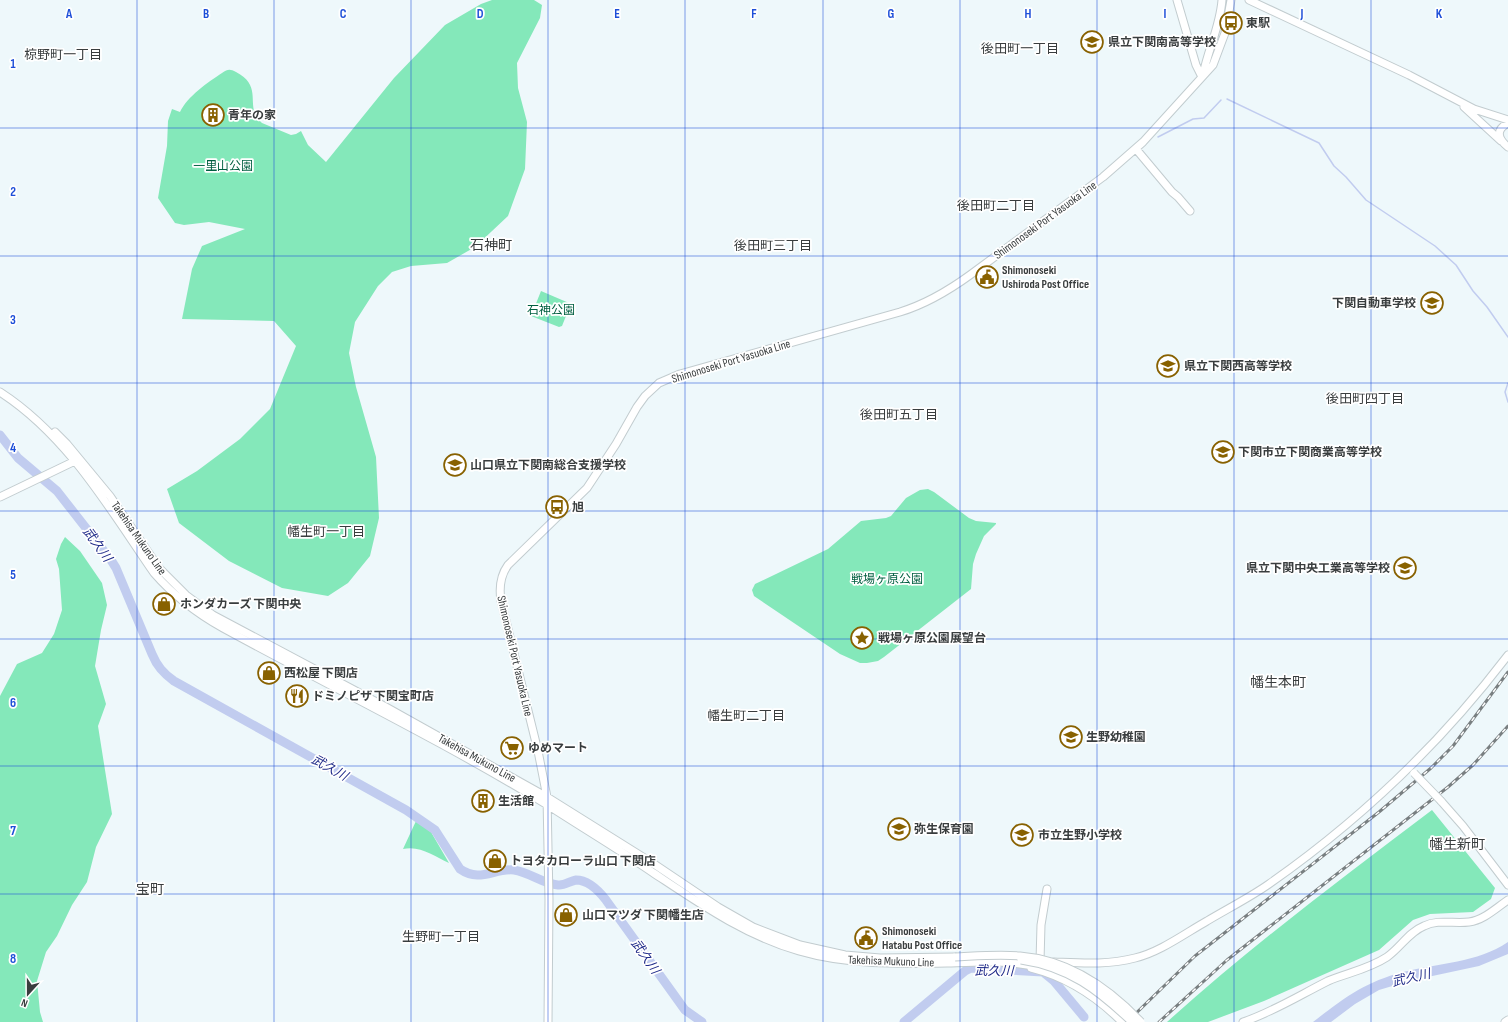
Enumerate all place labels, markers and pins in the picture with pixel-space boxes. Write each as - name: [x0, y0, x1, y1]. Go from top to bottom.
- bus stop icon: 東駅: [1218, 10, 1244, 36]
- place label: 東駅: [1246, 16, 1270, 31]
- school or university icon: 県立下関南高等学校: [1079, 29, 1105, 55]
- place label: 県立下関南高等学校: [1108, 35, 1216, 50]
- building icon: 青年の家: [200, 102, 226, 128]
- place label: 青年の家: [228, 108, 276, 123]
- place label: Shimonoseki Ushiroda Post Office: [1002, 263, 1089, 292]
- public building icon: Shimonoseki Ushiroda Post Office: [974, 264, 1000, 290]
- school or university icon: 下関自動車学校: [1419, 290, 1445, 316]
- place label: 下関自動車学校: [1332, 296, 1416, 311]
- school or university icon: 県立下関西高等学校: [1155, 353, 1181, 379]
- place label: 県立下関西高等学校: [1184, 359, 1292, 374]
- school or university icon: 下関市立下関商業高等学校: [1210, 439, 1236, 465]
- place label: 下関市立下関商業高等学校: [1238, 445, 1382, 460]
- school or university icon: 山口県立下関南総合支援学校: [442, 452, 468, 478]
- place label: 山口県立下関南総合支援学校: [470, 458, 626, 473]
- bus stop icon: 旭: [544, 494, 570, 520]
- place label: 旭: [572, 500, 584, 515]
- school or university icon: 県立下関中央工業高等学校: [1392, 555, 1418, 581]
- place label: 県立下関中央工業高等学校: [1246, 561, 1390, 576]
- shop icon: ホンダカーズ 下関中央: [151, 591, 177, 617]
- place label: ホンダカーズ 下関中央: [180, 597, 301, 612]
- place icon: 戦場ヶ原公園展望台: [849, 625, 875, 651]
- place label: 戦場ヶ原公園展望台: [878, 631, 986, 646]
- shop icon: 西松屋 下関店: [256, 660, 282, 686]
- place label: 西松屋 下関店: [284, 666, 358, 681]
- restaurant icon: ドミノピザ 下関宝町店: [284, 683, 310, 709]
- place label: ドミノピザ 下関宝町店: [312, 689, 434, 704]
- school or university icon: 生野幼稚園: [1058, 724, 1084, 750]
- place label: 生野幼稚園: [1086, 730, 1146, 745]
- supermarket icon: ゆめマート: [499, 735, 525, 761]
- place label: ゆめマート: [528, 741, 588, 756]
- building icon: 生活館: [470, 788, 496, 814]
- place label: 生活館: [498, 794, 534, 809]
- school or university icon: 弥生保育園: [886, 816, 912, 842]
- place label: 弥生保育園: [914, 822, 974, 837]
- school or university icon: 市立生野小学校: [1009, 822, 1035, 848]
- place label: 市立生野小学校: [1038, 828, 1122, 843]
- shop icon: トヨタカローラ山口 下関店: [482, 848, 508, 874]
- place label: トヨタカローラ山口 下関店: [510, 854, 656, 869]
- shop icon: 山口マツダ 下関幡生店: [553, 902, 579, 928]
- place label: 山口マツダ 下関幡生店: [582, 908, 704, 923]
- place label: Shimonoseki Hatabu Post Office: [882, 924, 962, 953]
- public building icon: Shimonoseki Hatabu Post Office: [853, 925, 879, 951]

